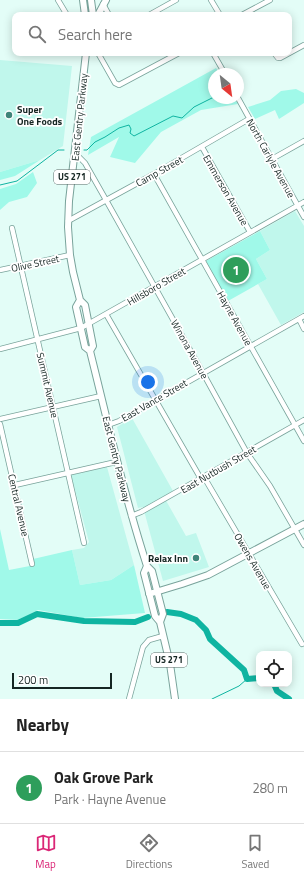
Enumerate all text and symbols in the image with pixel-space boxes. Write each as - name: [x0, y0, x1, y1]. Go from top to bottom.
- search box: [12, 12, 292, 56]
- icon: search: [26, 23, 48, 45]
- text: Search here: [58, 23, 132, 46]
- north arrow: [208, 68, 244, 104]
- street label: East Gentry Parkway: [67, 72, 92, 162]
- place label: Super One Foods: [17, 102, 63, 129]
- marker: Super One Foods: [4, 110, 14, 120]
- street label: North Carlyle Avenue: [243, 116, 299, 201]
- street label: Camp Street: [133, 152, 186, 191]
- street label: Emmerson Avenue: [199, 152, 252, 228]
- road number: US 271: [54, 170, 90, 184]
- street label: Olive Street: [10, 251, 61, 276]
- pin: 1: [223, 255, 249, 285]
- street label: Hillsboro Street: [124, 263, 189, 309]
- street label: Hayne Avenue: [213, 288, 256, 348]
- street label: Winona Avenue: [167, 317, 212, 382]
- street label: Summit Avenue: [33, 351, 62, 419]
- your location: [138, 372, 158, 392]
- street label: East Vance Street: [118, 375, 191, 425]
- street label: East Gentry Parkway: [99, 415, 134, 504]
- street label: East Nutbush Street: [178, 441, 259, 497]
- street label: Central Avenue: [4, 472, 33, 538]
- street label: Owens Avenue: [230, 530, 275, 592]
- place label: Relax Inn: [148, 551, 188, 566]
- marker: Relax Inn: [191, 553, 201, 563]
- map controls: [256, 651, 292, 687]
- button: locate: [256, 651, 292, 687]
- road number: US 271: [151, 653, 187, 667]
- scale bar: [12, 671, 112, 690]
- text: 200 m: [18, 672, 48, 688]
- text: Nearby: [16, 712, 69, 738]
- text: Oak Grove Park: [54, 766, 153, 789]
- text: 1: [25, 778, 33, 798]
- text: 280 m: [252, 778, 288, 798]
- text: Park · Hayne Avenue: [54, 789, 166, 809]
- tab: Map: [35, 832, 57, 872]
- tab: Directions: [126, 832, 172, 872]
- tab: Saved: [241, 832, 269, 872]

